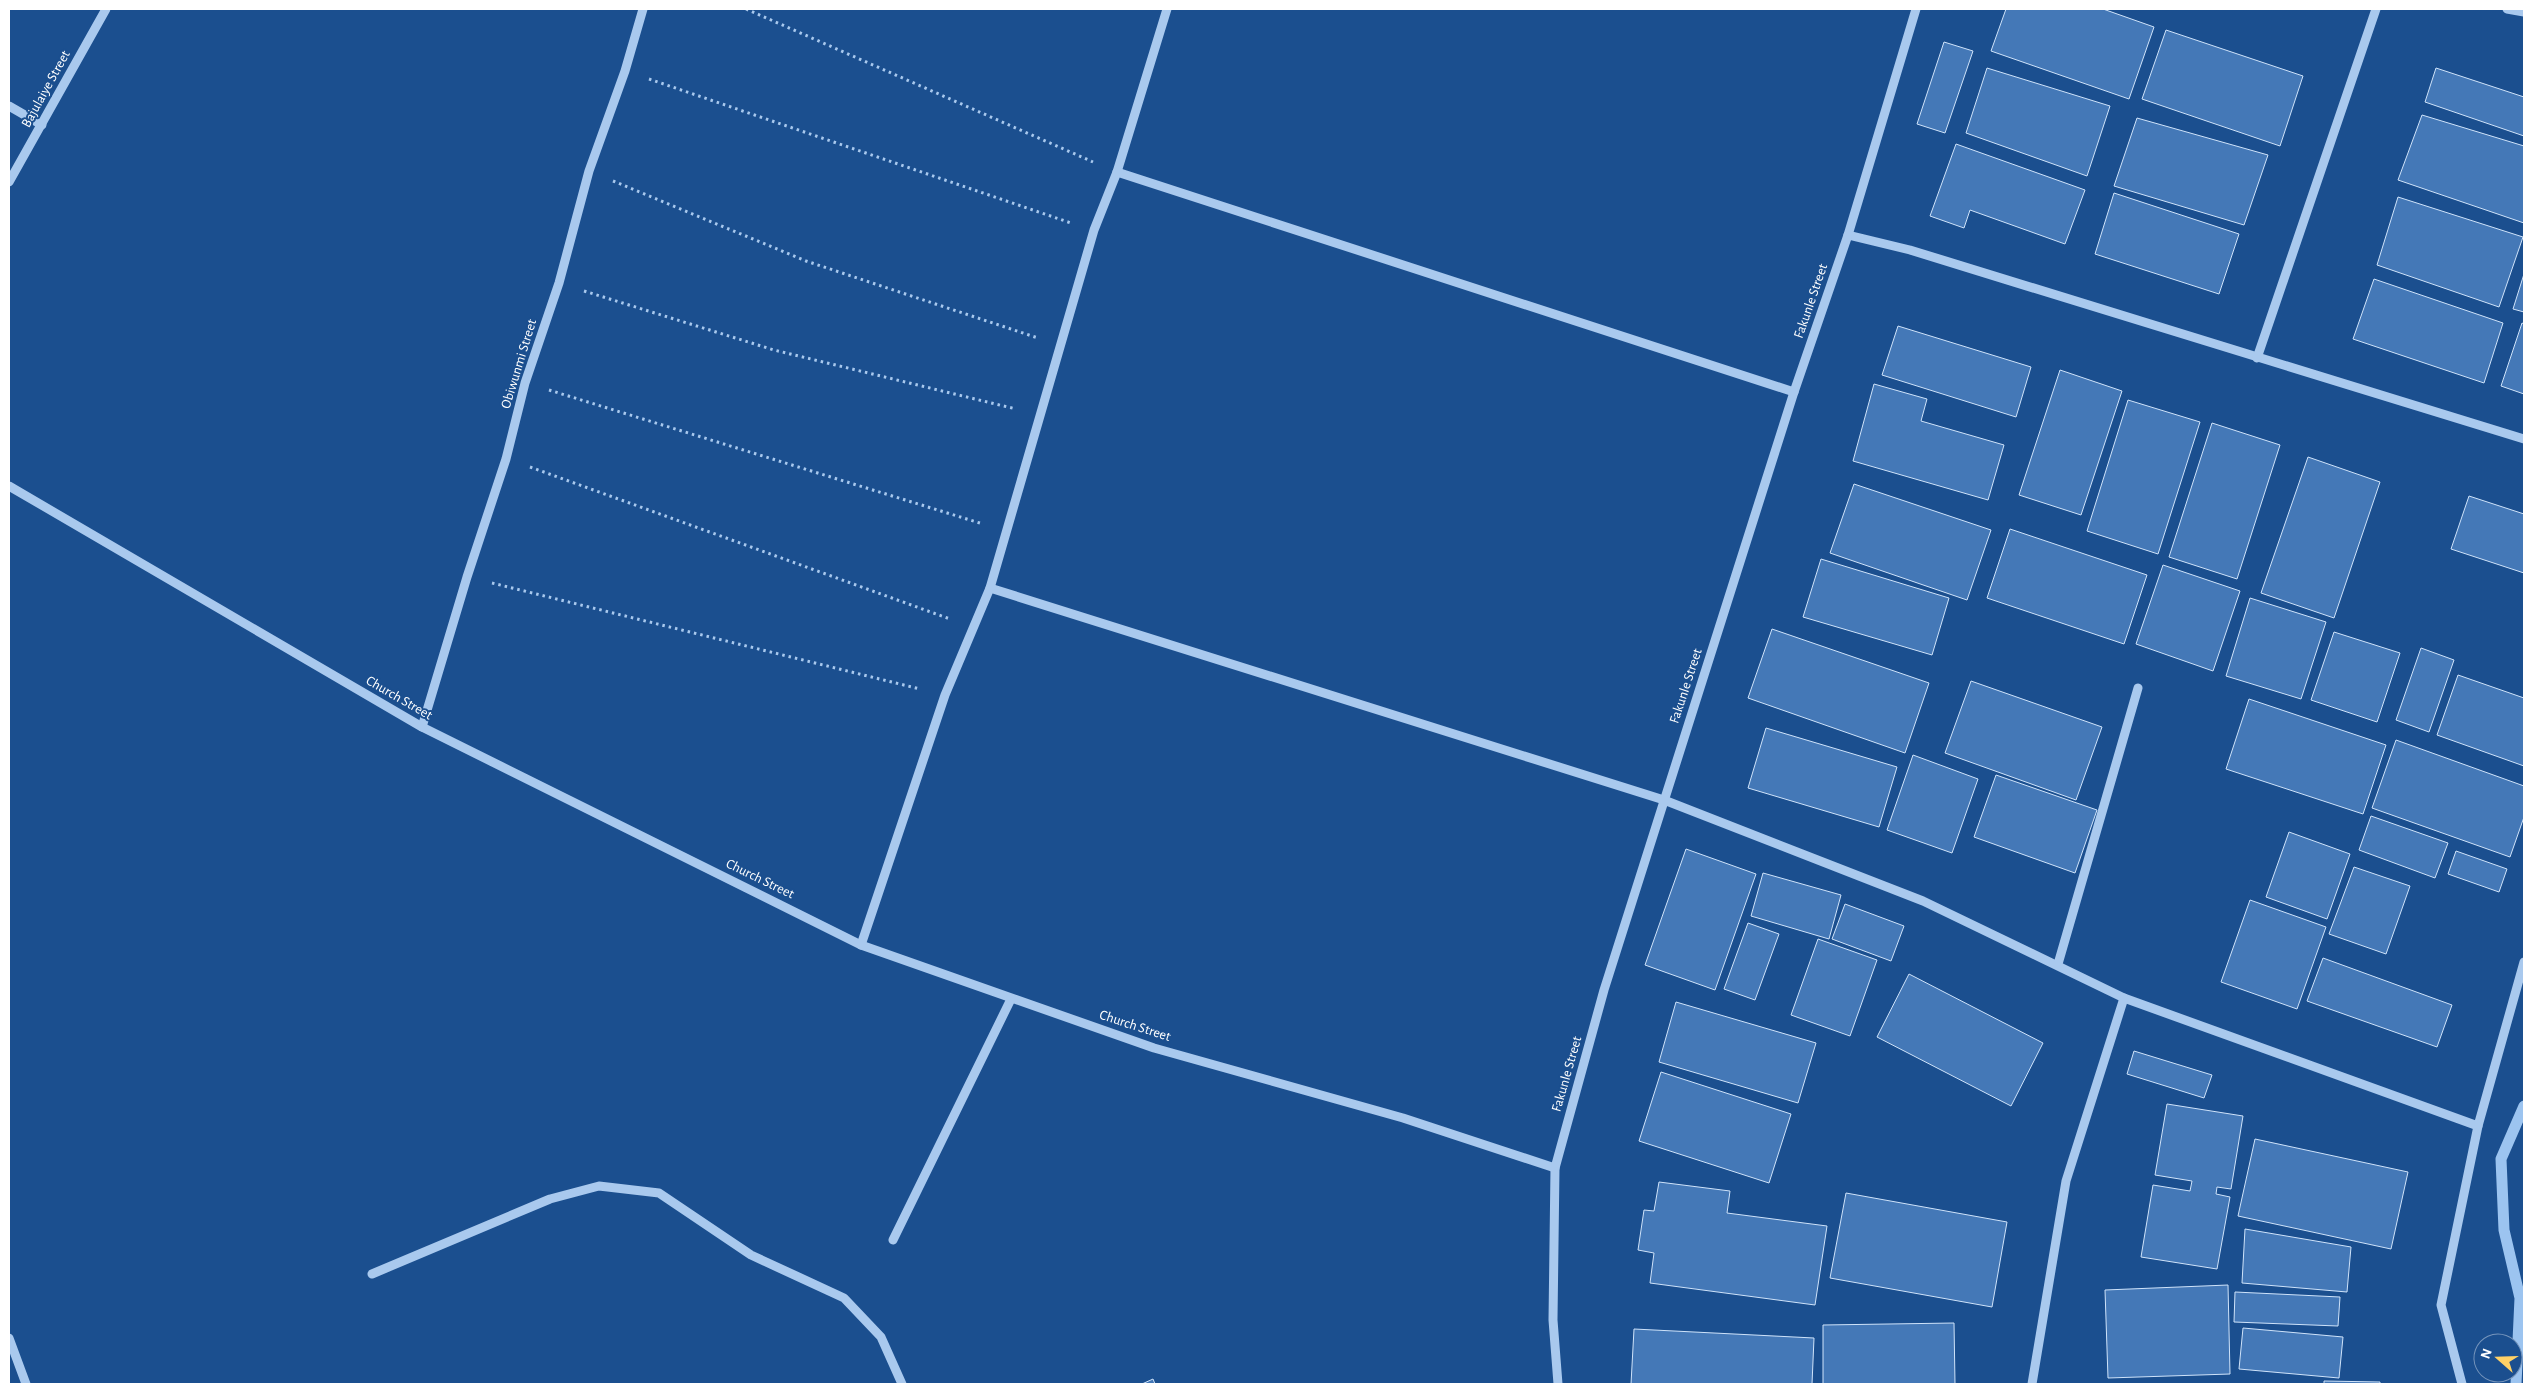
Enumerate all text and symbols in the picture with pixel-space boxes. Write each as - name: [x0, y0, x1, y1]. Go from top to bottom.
- street label: Bajulaiye Street: [19, 48, 73, 130]
- street label: Fakunle Street: [1792, 261, 1830, 340]
- street label: Obiwunmi Street: [499, 317, 539, 410]
- street label: Fakunle Street: [1667, 646, 1705, 725]
- street label: Church Street: [363, 673, 435, 723]
- street label: Church Street: [724, 856, 797, 902]
- street label: Church Street: [1098, 1008, 1173, 1044]
- street label: Fakunle Street: [1550, 1034, 1585, 1113]
- north arrow: [2473, 1333, 2523, 1383]
- text: N: [2478, 1347, 2495, 1361]

